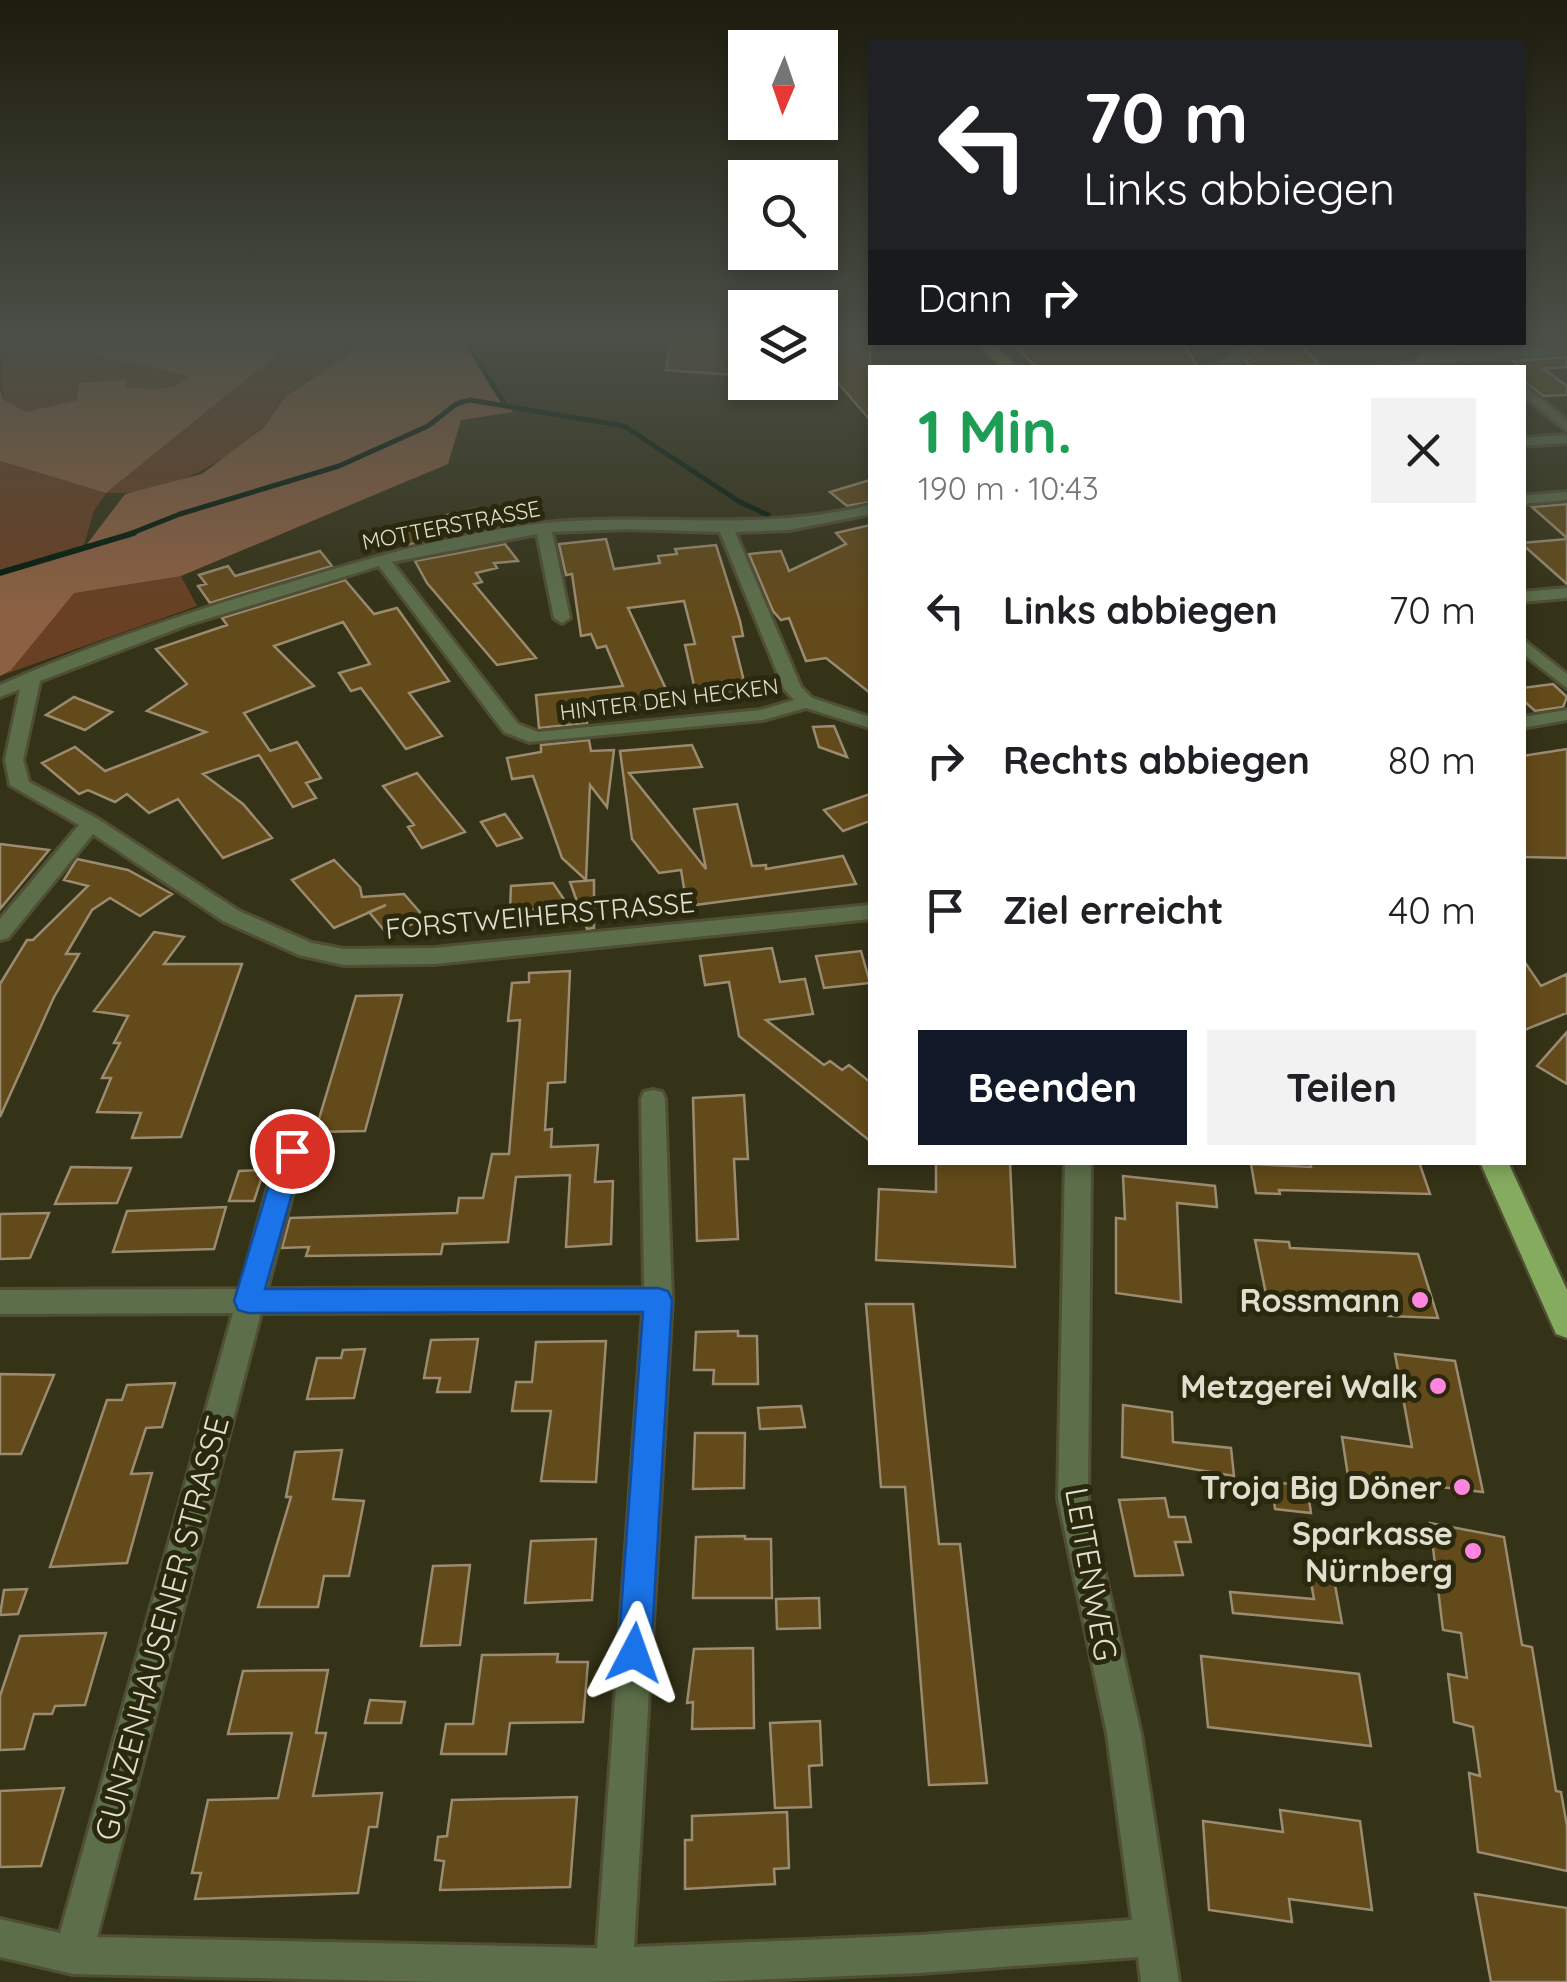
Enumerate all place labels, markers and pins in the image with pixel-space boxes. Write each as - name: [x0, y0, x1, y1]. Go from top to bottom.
- pin: [250, 1109, 335, 1194]
- place label: Rossmann: [1240, 1280, 1400, 1320]
- marker: Rossmann: [1409, 1289, 1431, 1311]
- place label: Metzgerei Walk: [1180, 1366, 1418, 1406]
- marker: Metzgerei Walk: [1427, 1375, 1449, 1397]
- place label: Troja Big Döner: [1200, 1467, 1442, 1507]
- marker: Troja Big Döner: [1451, 1476, 1473, 1498]
- place label: Sparkasse Nürnberg: [1292, 1513, 1453, 1590]
- marker: Sparkasse Nürnberg: [1462, 1540, 1484, 1562]

